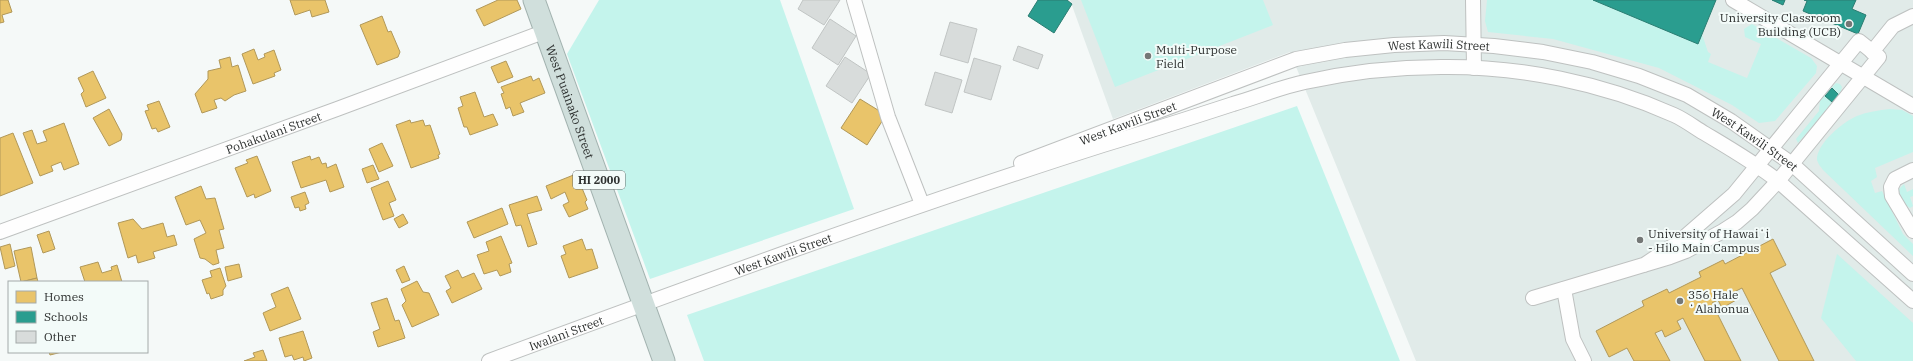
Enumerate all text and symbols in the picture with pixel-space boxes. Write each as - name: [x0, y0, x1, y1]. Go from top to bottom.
- place label: University Classroom Building (UCB): [1720, 10, 1842, 39]
- marker: University Classroom Building (UCB): [1844, 19, 1854, 29]
- street label: West Kawili Street: [1387, 35, 1490, 53]
- place label: Multi-Purpose Field: [1156, 42, 1237, 71]
- street label: West Puainako Street: [543, 43, 598, 161]
- marker: Multi-Purpose Field: [1143, 51, 1153, 61]
- street label: West Kawili Street: [1077, 98, 1178, 148]
- street label: West Kawili Street: [1709, 104, 1802, 174]
- street label: Pohakulani Street: [224, 108, 323, 157]
- road number: HI 2000: [573, 171, 625, 189]
- place label: University of Hawaiʻi - Hilo Main Campus: [1648, 226, 1770, 255]
- street label: West Kawili Street: [732, 230, 834, 278]
- marker: University of Hawaiʻi - Hilo Main Campus: [1635, 235, 1645, 245]
- legend: [8, 281, 148, 353]
- place label: 356 Hale ʻAlahonua: [1688, 287, 1750, 316]
- text: Homes: [44, 289, 84, 304]
- marker: 356 Hale ʻAlahonua: [1675, 296, 1685, 306]
- text: Schools: [44, 309, 88, 324]
- street label: Iwalani Street: [527, 312, 605, 353]
- text: Other: [44, 329, 77, 344]

